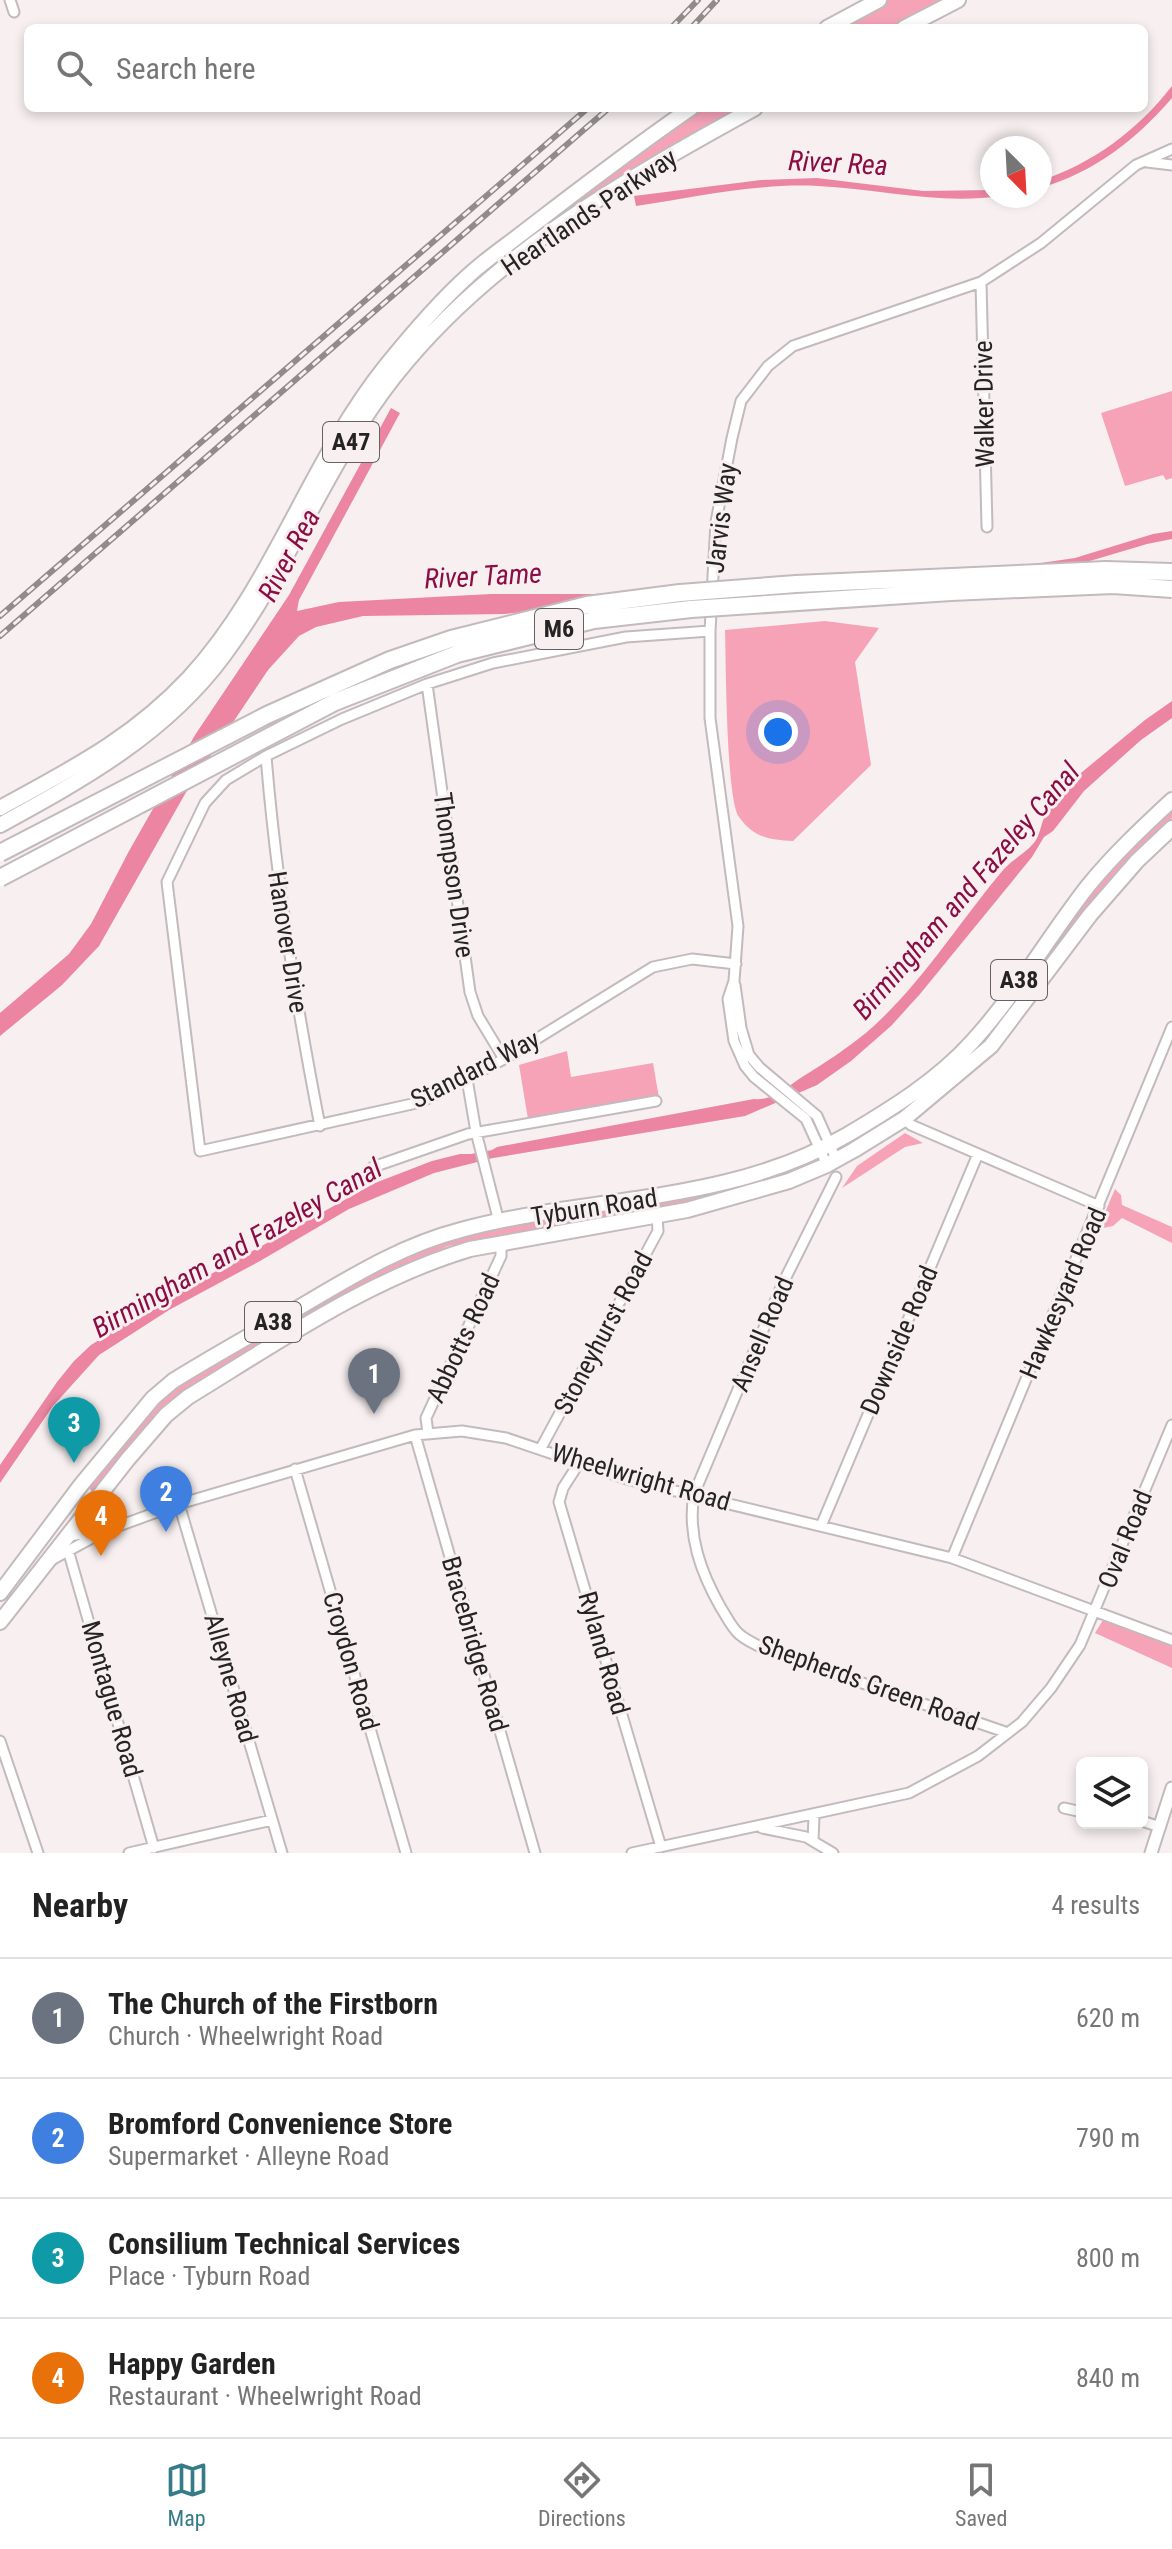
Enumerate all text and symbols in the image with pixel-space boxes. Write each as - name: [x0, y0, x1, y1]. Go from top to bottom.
- search box: [24, 24, 1148, 112]
- icon: search: [52, 46, 96, 90]
- text: Search here: [116, 51, 256, 86]
- north arrow: [980, 136, 1052, 208]
- street label: Heartlands Parkway: [496, 142, 683, 282]
- water label: River Rea: [787, 144, 889, 182]
- street label: Walker Drive: [968, 340, 1000, 468]
- road number: A47: [323, 422, 379, 462]
- street label: Jarvis Way: [699, 461, 743, 575]
- water label: River Rea: [251, 503, 327, 607]
- water label: River Tame: [423, 556, 543, 596]
- road number: M6: [535, 609, 583, 649]
- your location: [758, 712, 798, 752]
- water label: Birmingham and Fazeley Canal: [846, 756, 1087, 1026]
- street label: Thompson Drive: [428, 790, 480, 960]
- street label: Hanover Drive: [262, 869, 314, 1015]
- road number: A38: [991, 960, 1047, 1000]
- street label: Standard Way: [406, 1024, 545, 1114]
- water label: Birmingham and Fazeley Canal: [86, 1151, 388, 1345]
- street label: Tyburn Road: [529, 1182, 659, 1232]
- street label: Hawkesyard Road: [1013, 1203, 1113, 1383]
- street label: Stoneyhurst Road: [547, 1246, 659, 1420]
- street label: Downside Road: [854, 1261, 944, 1419]
- street label: Abbotts Road: [420, 1269, 506, 1407]
- street label: Ansell Road: [724, 1272, 800, 1396]
- road number: A38: [245, 1302, 301, 1342]
- pin: 1: [348, 1348, 400, 1414]
- pin: 3: [48, 1397, 100, 1463]
- street label: Wheelwright Road: [548, 1437, 734, 1517]
- pin: 2: [140, 1466, 192, 1532]
- street label: Oval Road: [1092, 1486, 1158, 1592]
- pin: 4: [75, 1490, 127, 1556]
- street label: Bracebridge Road: [436, 1553, 514, 1735]
- street label: Croydon Road: [317, 1588, 385, 1734]
- street label: Ryland Road: [572, 1588, 636, 1718]
- street label: Alleyne Road: [198, 1610, 264, 1746]
- street label: Montague Road: [75, 1617, 149, 1781]
- street label: Shepherds Green Road: [755, 1629, 983, 1737]
- map controls: [1076, 1757, 1148, 1829]
- button: layers: [1076, 1757, 1148, 1829]
- text: Nearby: [32, 1885, 128, 1925]
- text: 4 results: [1051, 1890, 1140, 1920]
- text: The Church of the Firstborn: [108, 1986, 438, 2021]
- text: 1: [51, 2003, 65, 2033]
- text: 620 m: [1076, 2003, 1140, 2033]
- text: Church · Wheelwright Road: [108, 2021, 383, 2051]
- text: Bromford Convenience Store: [108, 2106, 452, 2141]
- text: 2: [51, 2123, 65, 2153]
- text: 790 m: [1076, 2123, 1140, 2153]
- text: Supermarket · Alleyne Road: [108, 2141, 389, 2171]
- text: Consilium Technical Services: [108, 2226, 460, 2261]
- text: 3: [51, 2243, 65, 2273]
- text: 800 m: [1076, 2243, 1140, 2273]
- text: Place · Tyburn Road: [108, 2261, 310, 2291]
- text: Happy Garden: [108, 2346, 276, 2381]
- text: 4: [51, 2363, 65, 2393]
- text: 840 m: [1076, 2363, 1140, 2393]
- text: Restaurant · Wheelwright Road: [108, 2381, 422, 2411]
- tab: Map: [165, 2458, 209, 2531]
- tab: Directions: [538, 2458, 626, 2531]
- tab: Saved: [955, 2458, 1007, 2531]

